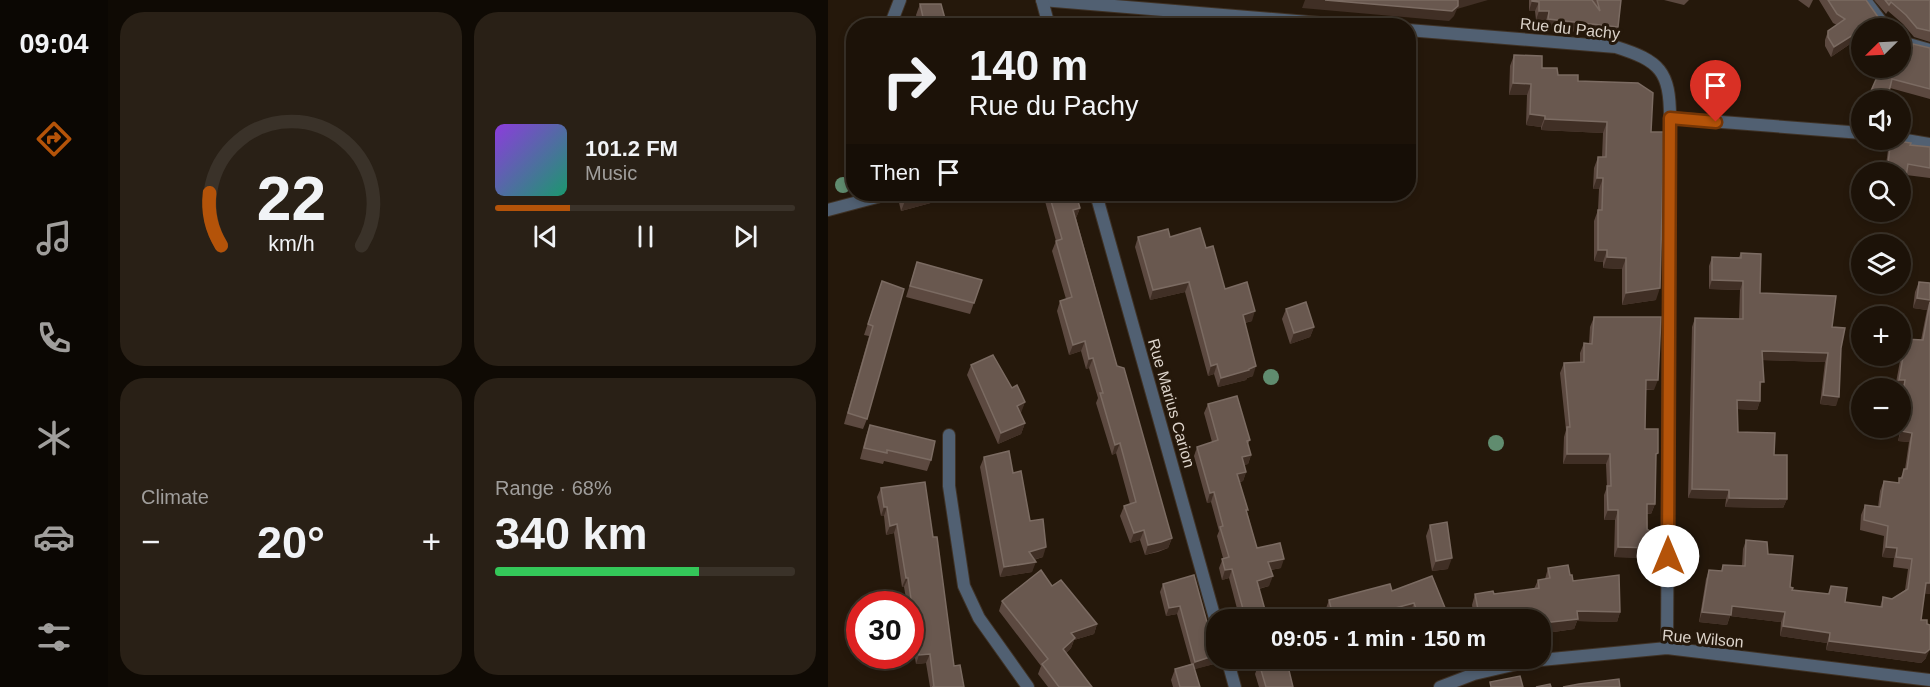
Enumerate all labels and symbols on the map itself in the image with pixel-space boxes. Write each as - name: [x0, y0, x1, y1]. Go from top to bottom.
- street label: Rue du Pachy: [1519, 15, 1621, 42]
- north arrow: [1851, 18, 1911, 78]
- pin: [1690, 60, 1741, 122]
- street label: Rue Marius Carion: [1145, 337, 1198, 470]
- position arrow: [1636, 524, 1700, 588]
- speed limit sign: 30: [846, 591, 924, 669]
- street label: Rue Wilson: [1661, 626, 1744, 651]

